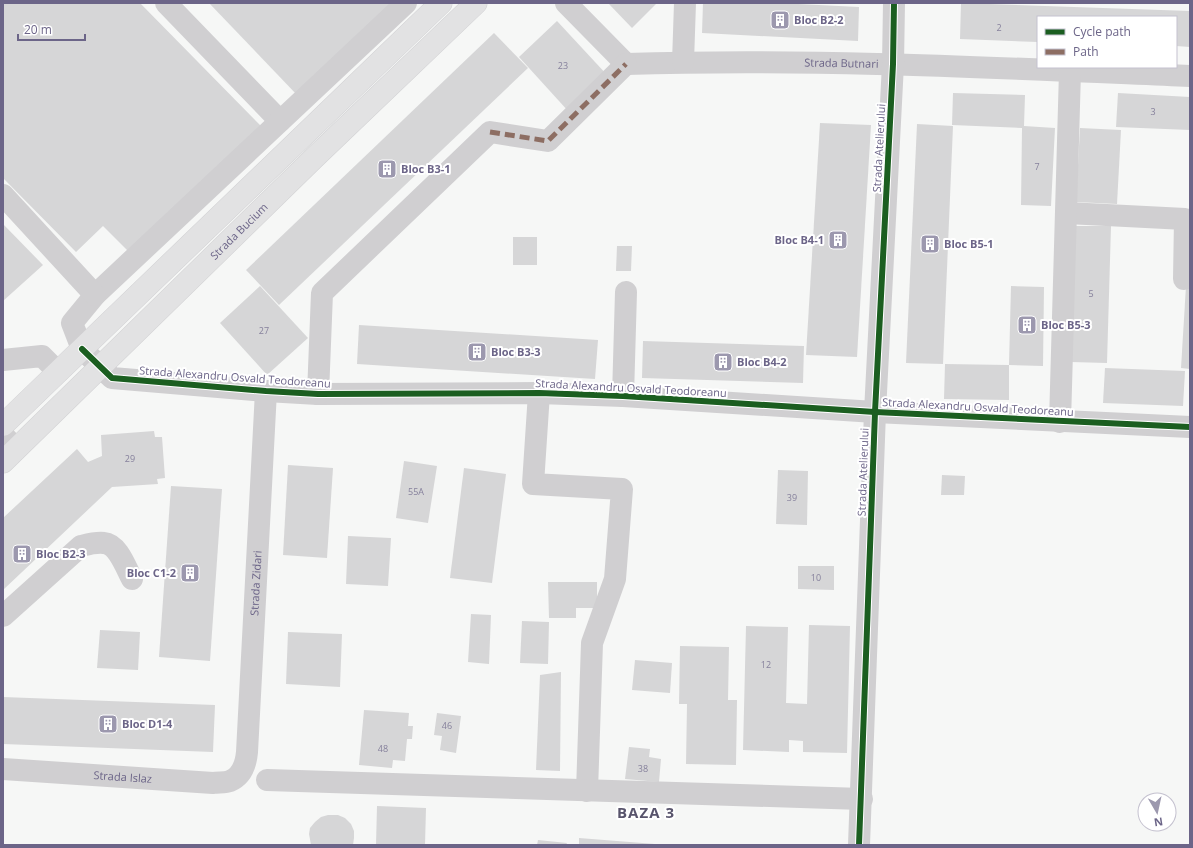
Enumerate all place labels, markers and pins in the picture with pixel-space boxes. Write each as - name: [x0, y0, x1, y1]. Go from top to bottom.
- building icon: Bloc B2-2: [769, 9, 791, 31]
- place label: Bloc B2-2: [794, 12, 844, 27]
- building icon: Bloc B3-1: [376, 158, 398, 180]
- place label: Bloc B3-1: [401, 161, 451, 176]
- building icon: Bloc B4-1: [827, 229, 849, 251]
- place label: Bloc B4-1: [774, 232, 824, 247]
- building icon: Bloc B5-1: [919, 233, 941, 255]
- place label: Bloc B5-1: [944, 236, 994, 251]
- building icon: Bloc B5-3: [1016, 314, 1038, 336]
- place label: Bloc B5-3: [1041, 317, 1091, 332]
- building icon: Bloc B3-3: [466, 341, 488, 363]
- place label: Bloc B3-3: [491, 344, 541, 359]
- building icon: Bloc B4-2: [712, 351, 734, 373]
- place label: Bloc B4-2: [737, 354, 787, 369]
- building icon: Bloc B2-3: [11, 543, 33, 565]
- place label: Bloc B2-3: [36, 546, 86, 561]
- building icon: Bloc C1-2: [179, 562, 201, 584]
- place label: Bloc C1-2: [127, 565, 176, 580]
- building icon: Bloc D1-4: [97, 713, 119, 735]
- place label: Bloc D1-4: [122, 716, 173, 731]

